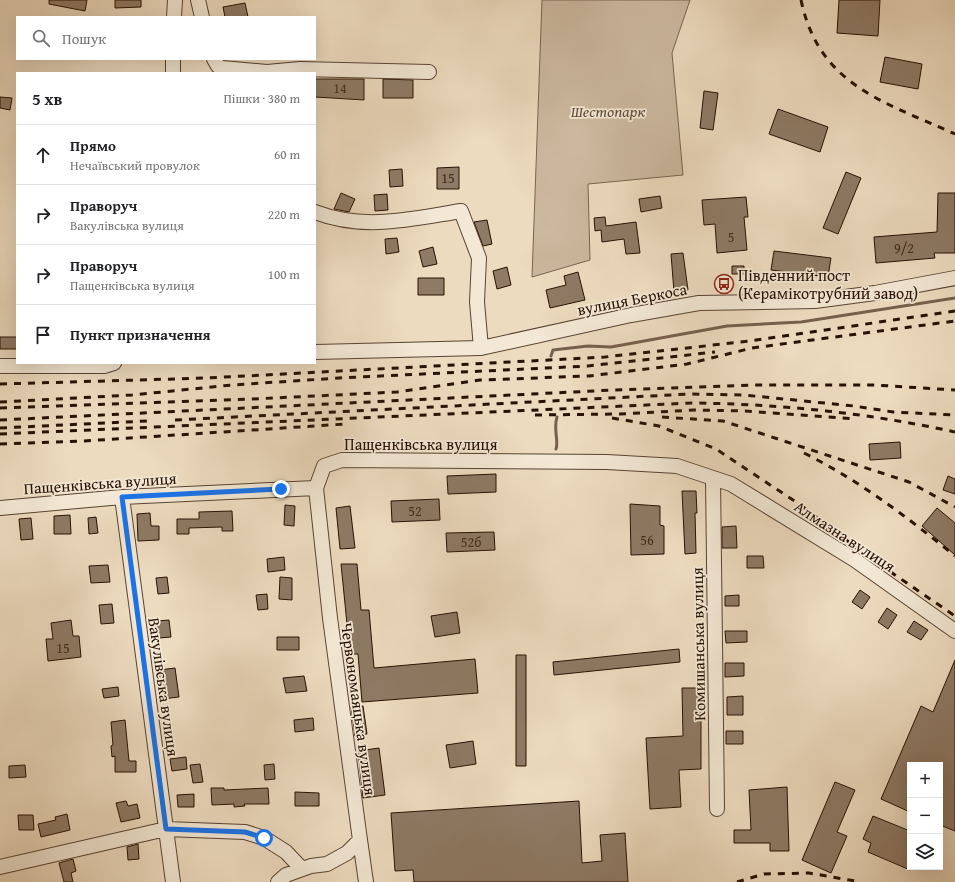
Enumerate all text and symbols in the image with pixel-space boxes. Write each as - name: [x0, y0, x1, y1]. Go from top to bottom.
- search box: [16, 16, 316, 60]
- icon: search: [30, 27, 52, 49]
- text: Пошук: [62, 28, 106, 49]
- house number: 14: [333, 78, 347, 98]
- text: 5 хв: [32, 86, 62, 111]
- text: Пішки · 380 m: [223, 89, 300, 108]
- park label: Шестопарк: [571, 99, 645, 123]
- text: Прямо: [70, 135, 116, 156]
- icon: ahead: [32, 144, 54, 166]
- text: 60 m: [274, 145, 300, 164]
- text: Нечаївський провулок: [70, 156, 200, 175]
- house number: 15: [441, 168, 455, 188]
- text: Праворуч: [70, 195, 137, 216]
- icon: right: [32, 204, 54, 226]
- text: 220 m: [268, 205, 300, 224]
- text: Вакулівська вулиця: [70, 216, 184, 235]
- house number: 5: [728, 227, 734, 247]
- house number: 9/2: [894, 238, 914, 258]
- text: Праворуч: [70, 255, 137, 276]
- place label: Південний пост (Керамікотрубний завод): [738, 263, 918, 305]
- icon: right: [32, 264, 54, 286]
- text: 100 m: [268, 265, 300, 284]
- bus stop icon: Південний пост (Керамікотрубний завод): [713, 273, 735, 295]
- text: Пащенківська вулиця: [70, 276, 195, 295]
- street label: вулиця Беркоса: [575, 277, 689, 321]
- icon: arrive: [32, 324, 54, 346]
- text: Пункт призначення: [70, 324, 211, 345]
- street label: Пащенківська вулиця: [344, 432, 498, 456]
- street label: Пащенківська вулиця: [23, 466, 177, 500]
- route end: [272, 480, 290, 498]
- street label: Алмазна вулиця: [790, 494, 900, 578]
- house number: 52: [408, 501, 422, 521]
- house number: 56: [640, 530, 654, 550]
- house number: 52б: [461, 532, 481, 552]
- street label: Комишанська вулиця: [685, 567, 711, 721]
- street label: Вакулівська вулиця: [142, 616, 186, 758]
- street label: Червономаяцька вулиця: [335, 621, 383, 797]
- house number: 15: [56, 638, 70, 658]
- map controls: [907, 762, 943, 870]
- button: +: [907, 762, 943, 798]
- button: −: [907, 798, 943, 834]
- route start: [255, 829, 273, 847]
- button: layers: [907, 834, 943, 870]

